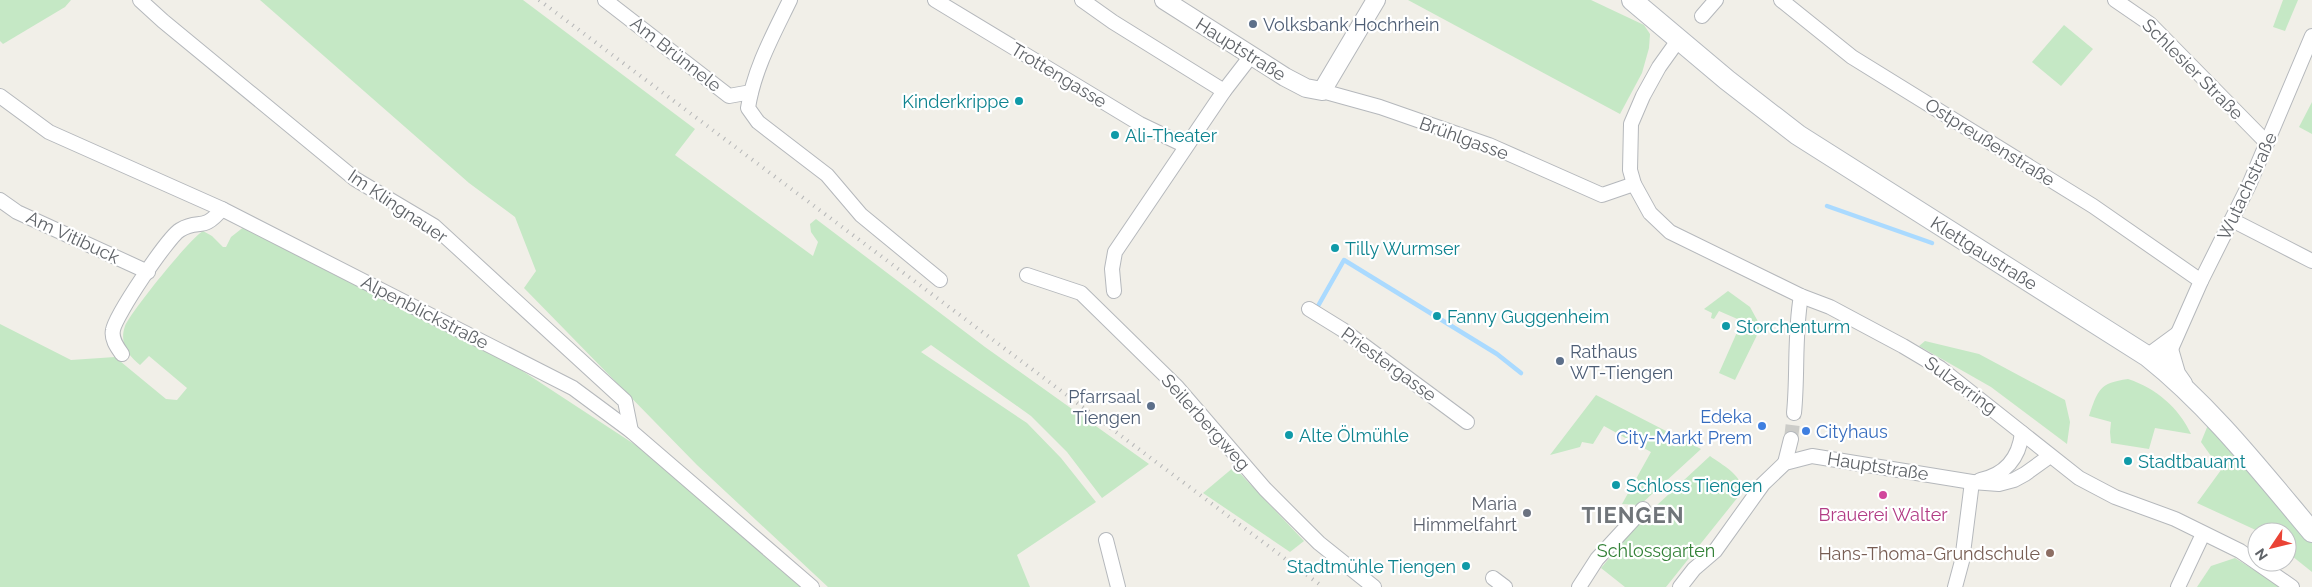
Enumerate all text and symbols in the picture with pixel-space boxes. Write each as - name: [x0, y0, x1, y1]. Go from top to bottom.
- street label: Am Brünnele: [626, 12, 726, 96]
- street label: Hauptstraße: [1192, 13, 1290, 85]
- place label: Volksbank Hochrhein: [1263, 14, 1439, 35]
- street label: Schlesier Straße: [2138, 14, 2248, 124]
- marker: Volksbank Hochrhein: [1247, 18, 1259, 30]
- street label: Trottengasse: [1007, 38, 1111, 112]
- place label: Kinderkrippe: [902, 91, 1009, 112]
- street label: Ostpreußenstraße: [1921, 94, 2059, 191]
- marker: Kinderkrippe: [1013, 95, 1025, 107]
- street label: Brühlgasse: [1417, 112, 1512, 164]
- place label: Ali-Theater: [1125, 125, 1218, 146]
- street label: Wutachstraße: [2213, 128, 2281, 243]
- marker: Ali-Theater: [1109, 129, 1121, 141]
- street label: Im Klingnauer: [344, 165, 452, 247]
- street label: Am Vitibuck: [23, 206, 123, 268]
- street label: Klettgaustraße: [1927, 212, 2042, 294]
- place label: Tilly Wurmser: [1345, 238, 1461, 259]
- marker: Tilly Wurmser: [1329, 242, 1341, 254]
- street label: Alpenblickstraße: [358, 271, 492, 353]
- place label: Fanny Guggenheim: [1447, 306, 1609, 327]
- marker: Fanny Guggenheim: [1431, 310, 1443, 322]
- place label: Storchenturm: [1736, 316, 1850, 337]
- marker: Storchenturm: [1720, 320, 1732, 332]
- street label: Priestergasse: [1337, 323, 1441, 406]
- place label: Rathaus WT-Tiengen: [1570, 341, 1673, 383]
- street label: Sulzerring: [1921, 352, 2001, 418]
- marker: Rathaus WT-Tiengen: [1554, 355, 1566, 367]
- street label: Seilerbergweg: [1157, 370, 1255, 474]
- place label: Pfarrsaal Tiengen: [1068, 386, 1141, 428]
- marker: Pfarrsaal Tiengen: [1145, 400, 1157, 412]
- place label: Edeka City-Markt Prem: [1616, 406, 1752, 448]
- marker: Edeka City-Markt Prem: [1756, 420, 1768, 432]
- place label: Cityhaus: [1816, 421, 1888, 442]
- place label: Alte Ölmühle: [1299, 425, 1409, 446]
- marker: Cityhaus: [1800, 425, 1812, 437]
- marker: Alte Ölmühle: [1283, 429, 1295, 441]
- street label: Hauptstraße: [1826, 448, 1930, 484]
- place label: Stadtbauamt: [2138, 451, 2246, 472]
- marker: Stadtbauamt: [2122, 455, 2134, 467]
- place label: Schloss Tiengen: [1626, 475, 1763, 496]
- marker: Schloss Tiengen: [1610, 479, 1622, 491]
- marker: Brauerei Walter: [1877, 489, 1889, 501]
- place label: Maria Himmelfahrt: [1413, 493, 1517, 535]
- district label: TIENGEN: [1582, 502, 1684, 528]
- place label: Brauerei Walter: [1818, 504, 1948, 525]
- marker: Maria Himmelfahrt: [1521, 507, 1533, 519]
- north arrow: [2247, 522, 2297, 572]
- park label: Schlossgarten: [1597, 540, 1715, 561]
- place label: Hans-Thoma-Grundschule: [1818, 543, 2040, 564]
- text: N: [2252, 545, 2271, 563]
- marker: Hans-Thoma-Grundschule: [2044, 547, 2056, 559]
- place label: Stadtmühle Tiengen: [1287, 556, 1456, 577]
- marker: Stadtmühle Tiengen: [1460, 560, 1472, 572]

